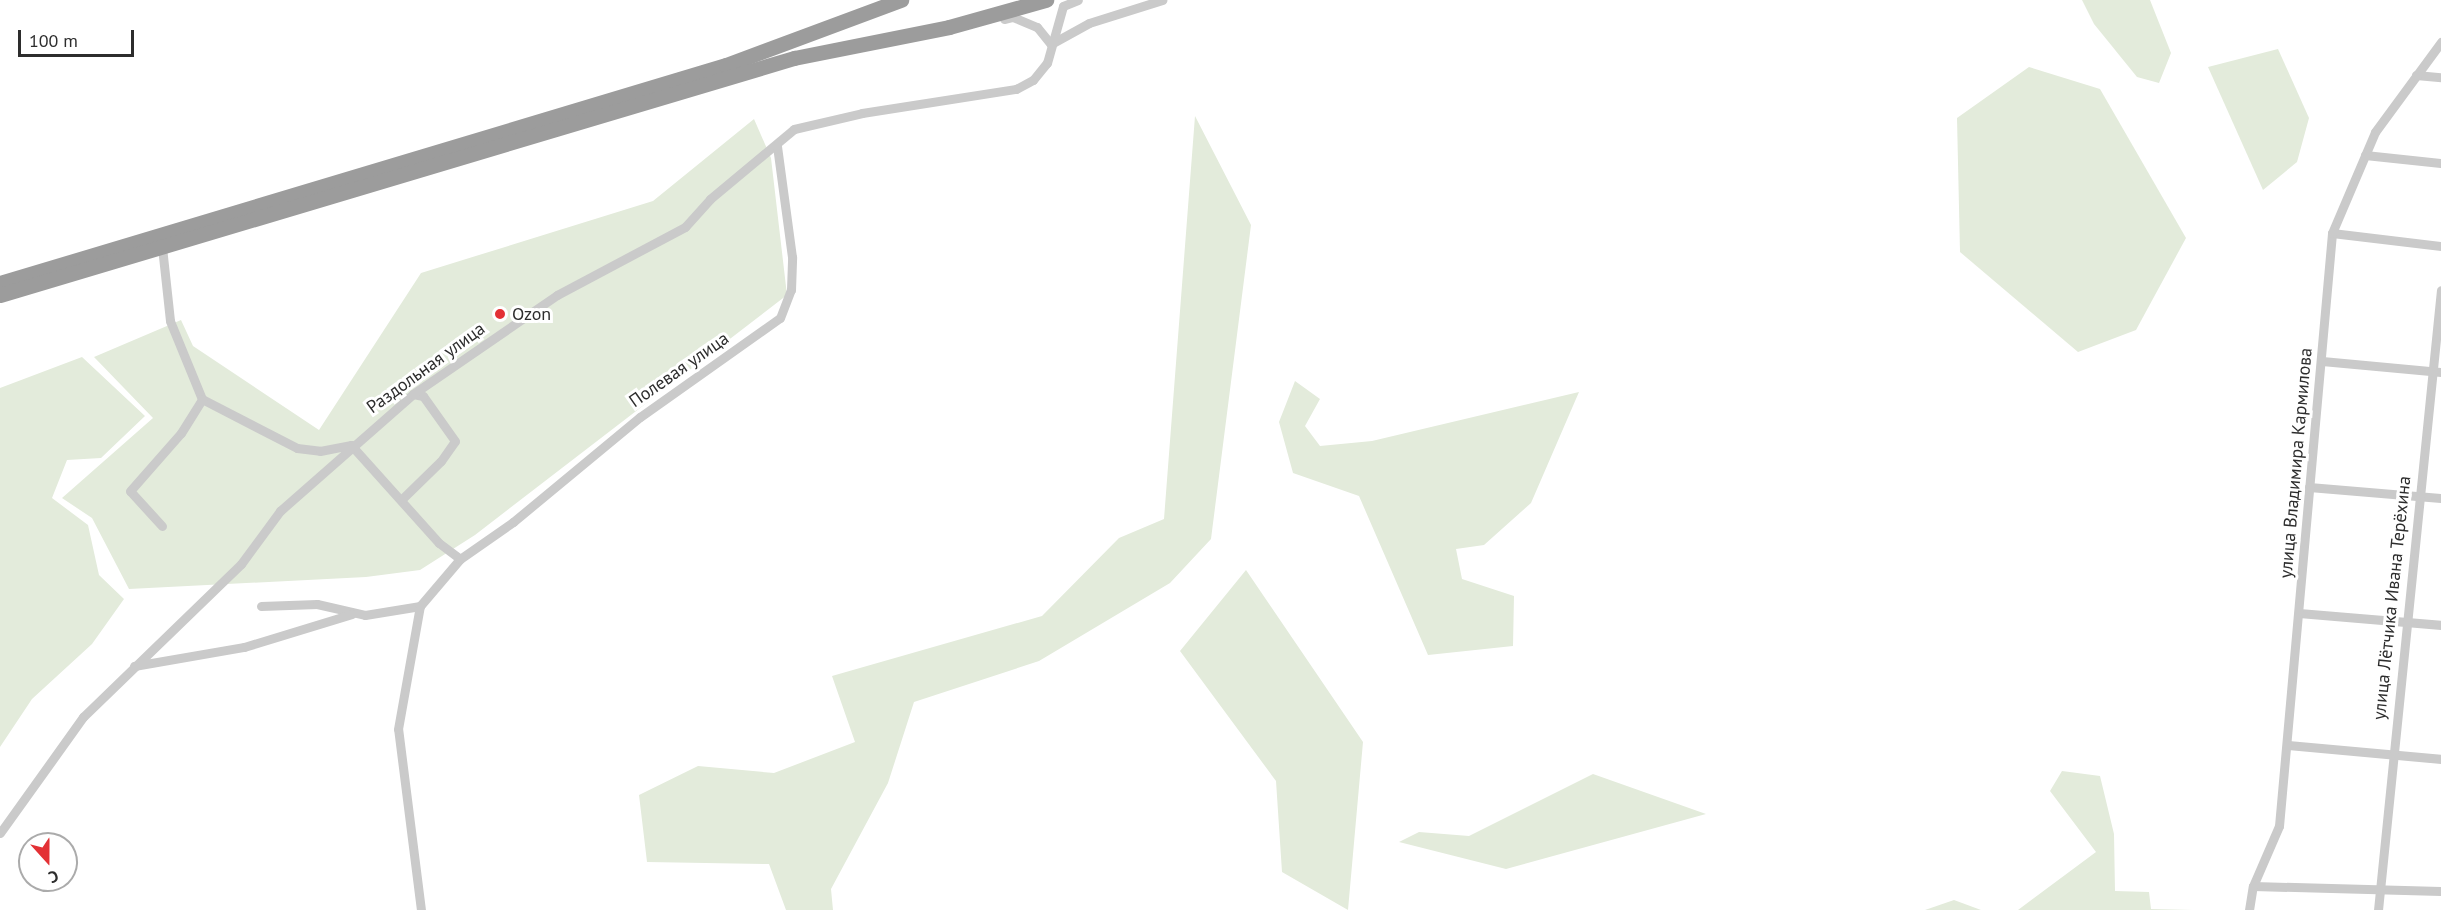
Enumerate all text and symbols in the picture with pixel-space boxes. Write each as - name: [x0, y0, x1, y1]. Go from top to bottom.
- scale bar: [21, 18, 136, 56]
- text: 100 m: [29, 29, 78, 52]
- place label: Ozon: [512, 303, 551, 325]
- marker: Ozon: [493, 307, 507, 321]
- street label: Раздольная улица: [363, 318, 489, 418]
- street label: Полевая улица: [625, 328, 733, 412]
- street label: улица Владимира Кармилова: [2275, 347, 2317, 579]
- street label: улица Лётчика Ивана Терёхина: [2368, 475, 2416, 721]
- north arrow: [18, 832, 78, 892]
- text: С: [46, 866, 62, 888]

